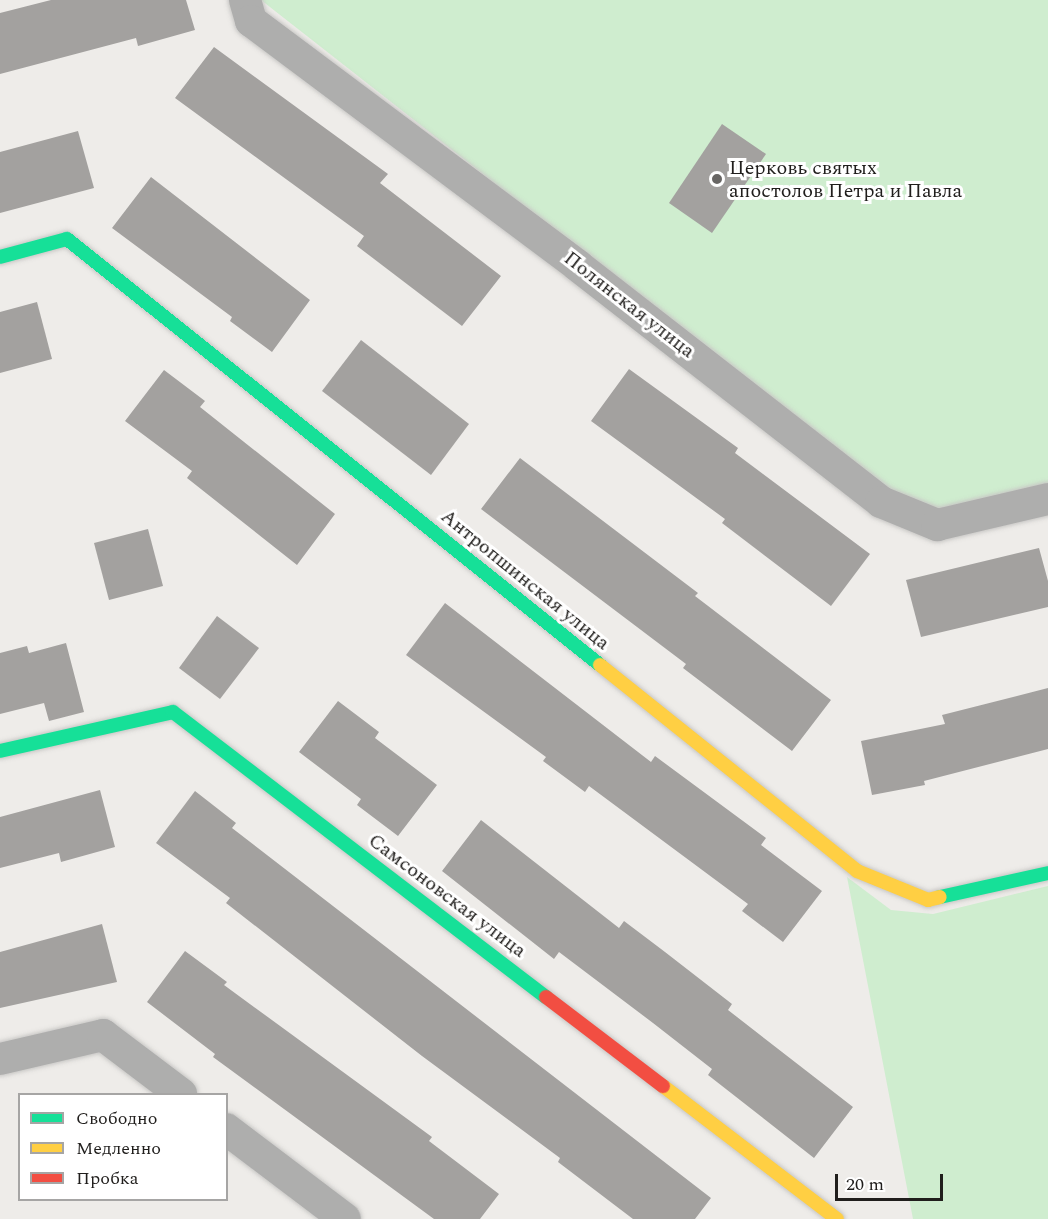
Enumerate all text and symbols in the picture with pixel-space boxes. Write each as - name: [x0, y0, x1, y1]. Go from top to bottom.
- place label: Церковь святых апостолов Петра и Павла: [729, 156, 962, 203]
- marker: Церковь святых апостолов Петра и Павла: [710, 172, 724, 186]
- street label: Полянская улица: [559, 246, 699, 364]
- street label: Антропшинская улица: [436, 505, 614, 655]
- street label: Самсоновская улица: [363, 829, 531, 963]
- legend: [18, 1093, 228, 1201]
- text: Свободно: [76, 1105, 157, 1132]
- text: Медленно: [76, 1135, 161, 1162]
- scale bar: [838, 1162, 946, 1200]
- text: Пробка: [76, 1165, 138, 1192]
- text: 20 m: [846, 1171, 884, 1198]

